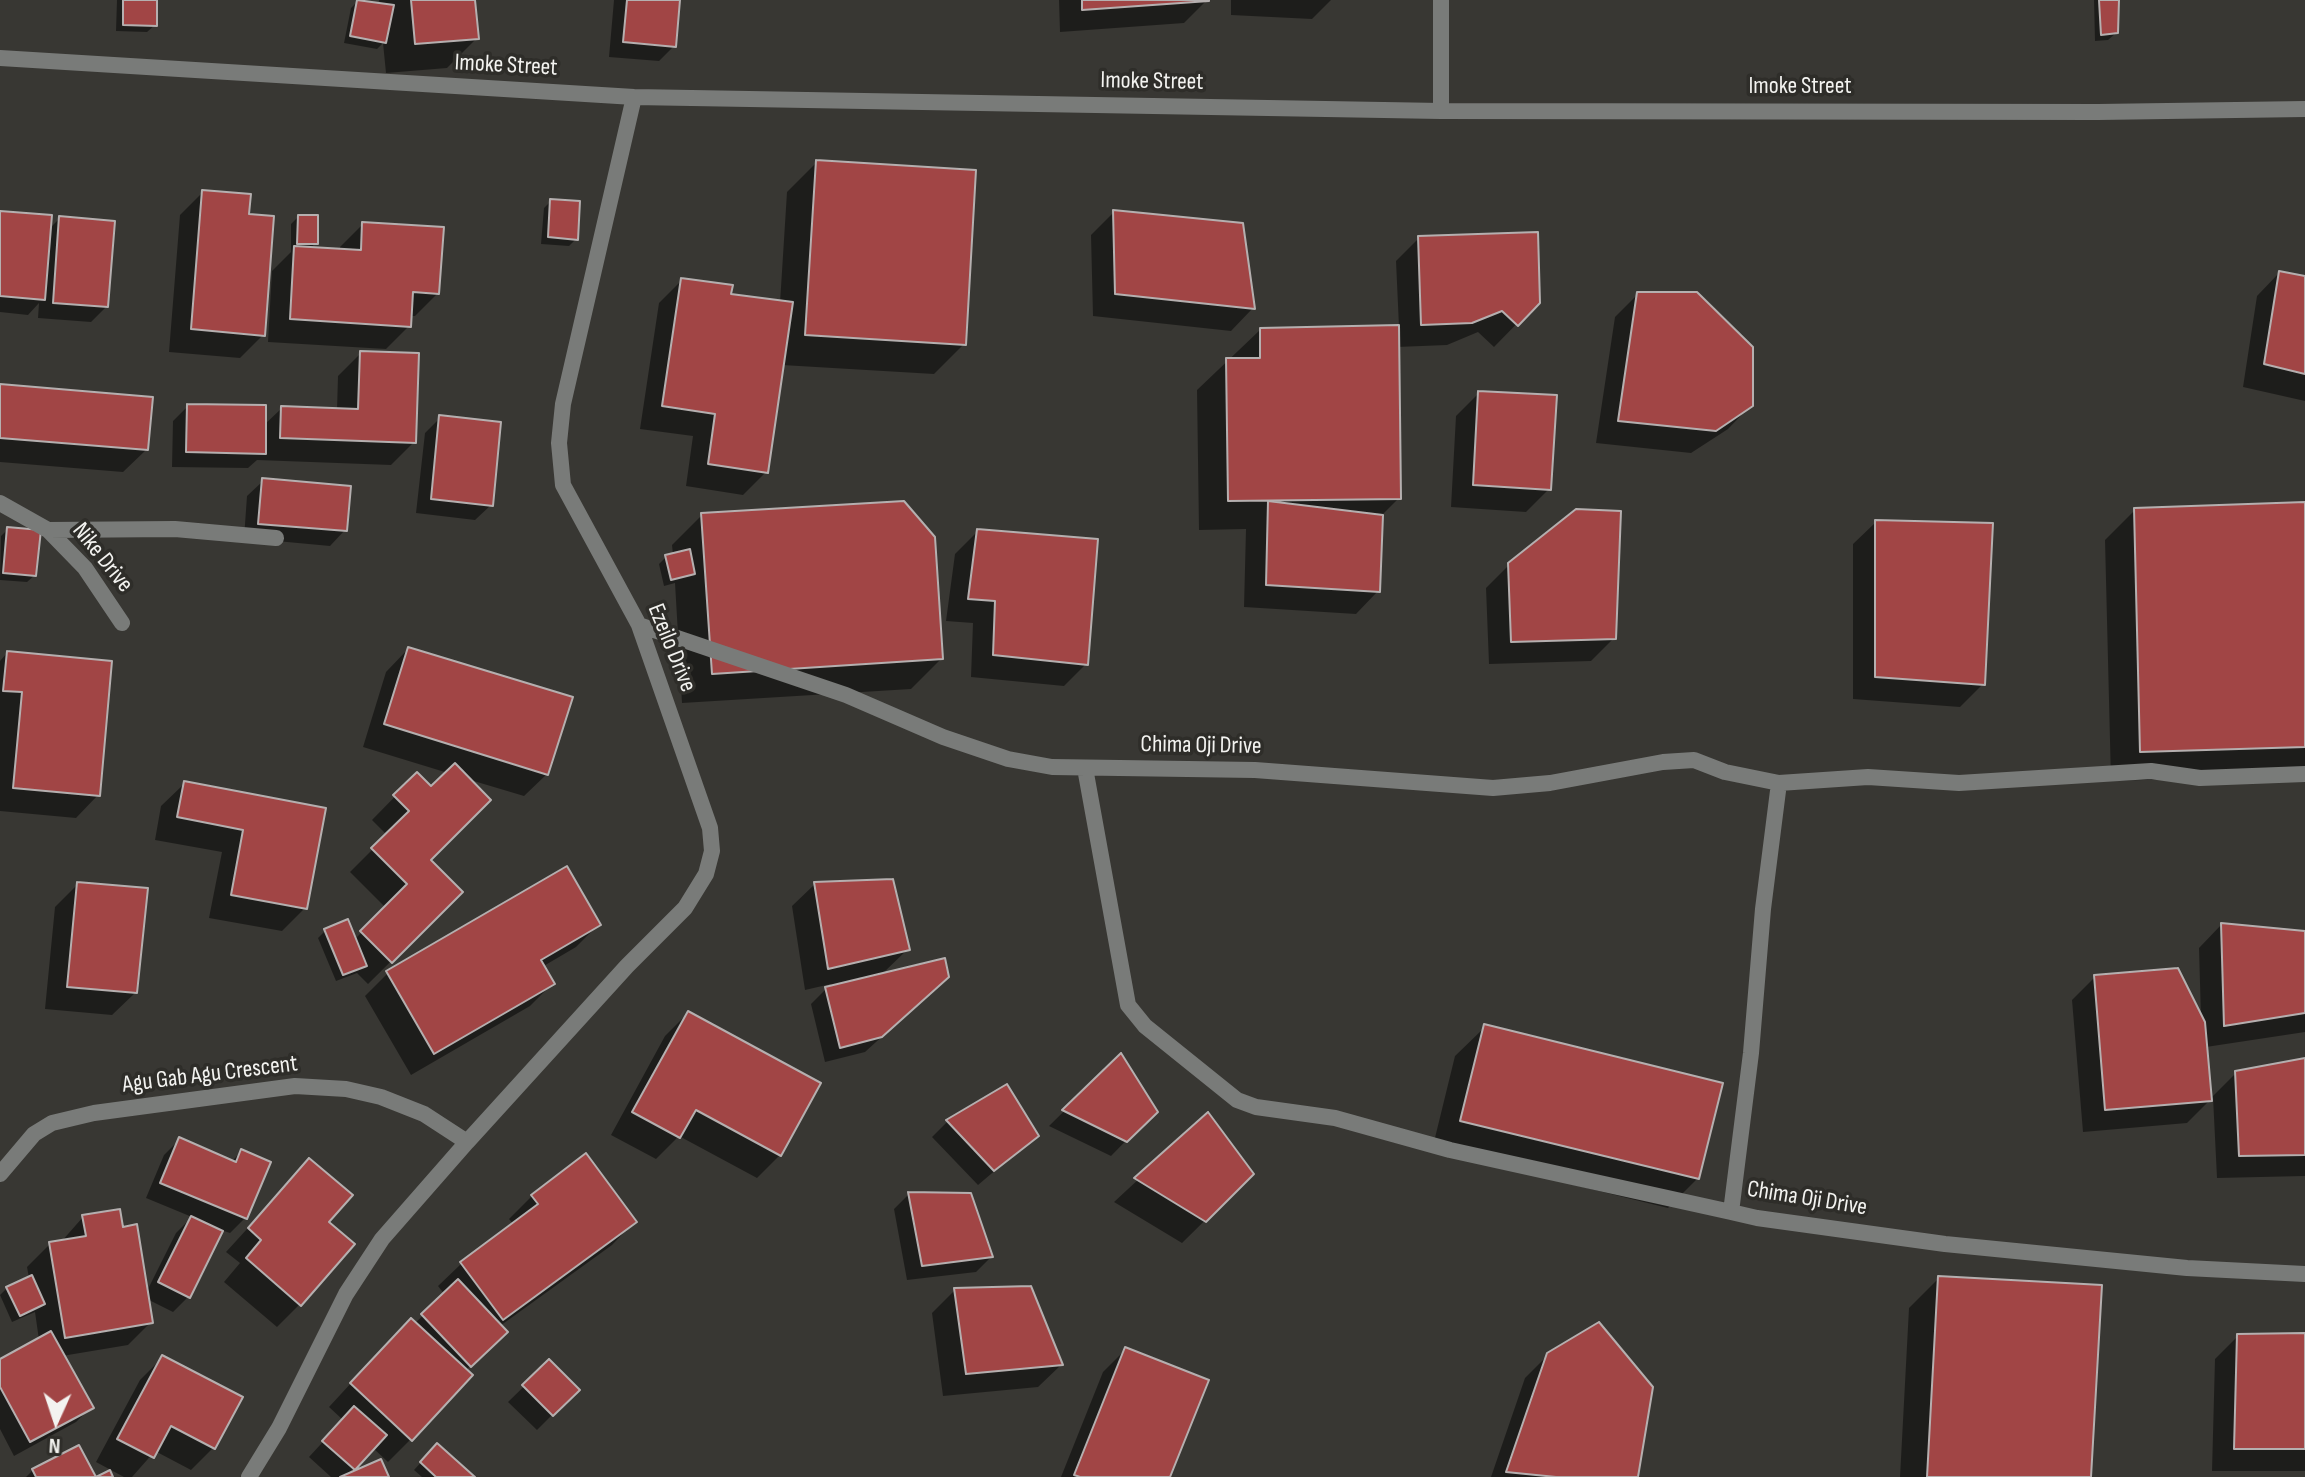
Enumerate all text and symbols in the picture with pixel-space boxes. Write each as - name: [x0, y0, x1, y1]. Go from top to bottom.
- street label: Imoke Street: [454, 49, 558, 83]
- street label: Imoke Street: [1100, 67, 1204, 97]
- street label: Imoke Street: [1748, 73, 1852, 101]
- street label: Nike Drive: [65, 518, 139, 598]
- street label: Ezeilo Drive: [640, 600, 702, 696]
- street label: Chima Oji Drive: [1140, 731, 1262, 761]
- street label: Agu Gab Agu Crescent: [121, 1050, 299, 1100]
- street label: Chima Oji Drive: [1745, 1175, 1869, 1223]
- north arrow: [16, 1381, 96, 1461]
- text: N: [48, 1432, 61, 1459]

